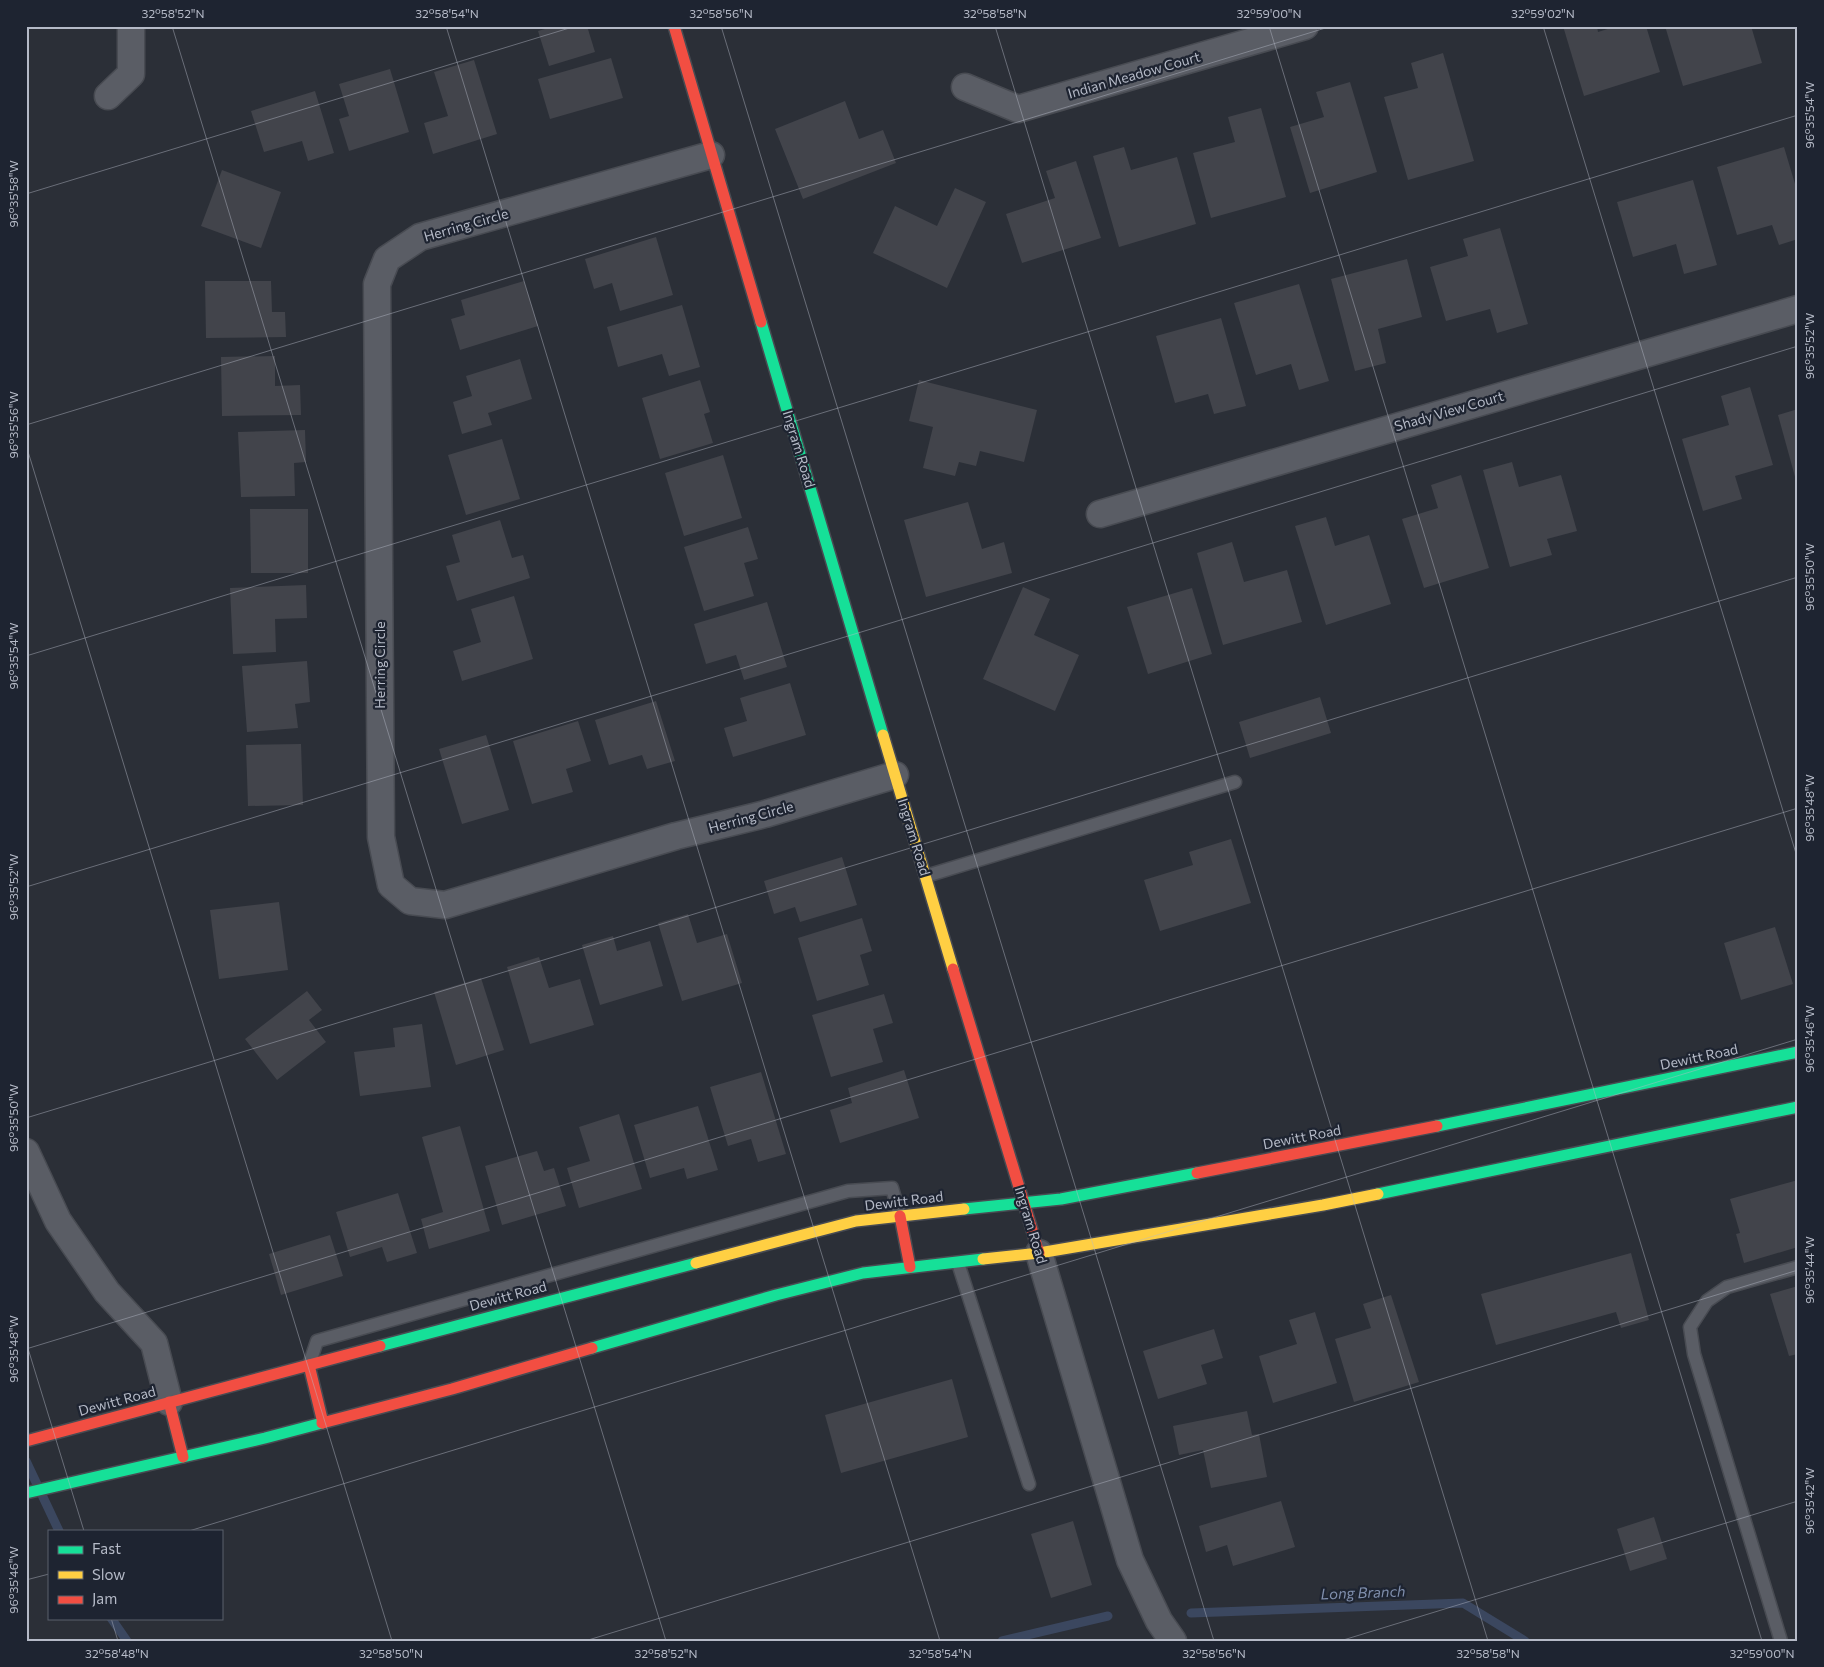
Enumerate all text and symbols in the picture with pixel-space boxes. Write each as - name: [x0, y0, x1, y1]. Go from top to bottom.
- text: 32°58'52"N: [142, 6, 204, 20]
- text: 32°58'54"N: [415, 6, 479, 20]
- text: 32°58'56"N: [689, 6, 753, 20]
- text: 32°58'58"N: [963, 6, 1027, 20]
- text: 32°59'00"N: [1237, 6, 1301, 20]
- text: 32°59'02"N: [1511, 6, 1575, 20]
- street label: Indian Meadow Court: [1066, 47, 1202, 102]
- text: 96°35'54"W: [1802, 81, 1816, 149]
- text: 96°35'58"W: [6, 160, 20, 228]
- street label: Herring Circle: [422, 204, 510, 245]
- text: 96°35'52"W: [1802, 313, 1816, 379]
- street label: Shady View Court: [1392, 387, 1506, 434]
- text: 96°35'56"W: [6, 391, 20, 459]
- street label: Ingram Road: [780, 408, 819, 490]
- text: 96°35'50"W: [1802, 543, 1816, 611]
- street label: Herring Circle: [371, 621, 388, 709]
- text: 96°35'54"W: [6, 622, 20, 690]
- text: 96°35'48"W: [1802, 774, 1816, 842]
- street label: Ingram Road: [895, 796, 934, 878]
- street label: Herring Circle: [706, 797, 795, 836]
- text: 96°35'52"W: [6, 854, 20, 920]
- text: 96°35'46"W: [1802, 1005, 1816, 1073]
- street label: Dewitt Road: [1658, 1040, 1739, 1073]
- text: 96°35'50"W: [6, 1084, 20, 1152]
- street label: Dewitt Road: [1261, 1121, 1342, 1152]
- street label: Ingram Road: [1012, 1184, 1051, 1266]
- street label: Dewitt Road: [864, 1187, 944, 1214]
- text: 96°35'44"W: [1802, 1236, 1816, 1304]
- street label: Dewitt Road: [467, 1277, 548, 1314]
- text: 96°35'48"W: [6, 1315, 20, 1383]
- street label: Dewitt Road: [76, 1382, 157, 1419]
- text: 96°35'42"W: [1802, 1468, 1816, 1534]
- legend: [48, 1530, 222, 1620]
- text: Fast: [92, 1539, 121, 1557]
- text: 96°35'46"W: [6, 1546, 20, 1614]
- text: Slow: [92, 1565, 125, 1583]
- water label: Long Branch: [1320, 1582, 1406, 1602]
- text: Jam: [92, 1589, 117, 1607]
- text: 32°58'48"N: [85, 1646, 149, 1660]
- text: 32°58'50"N: [359, 1646, 423, 1660]
- text: 32°58'52"N: [635, 1646, 697, 1660]
- text: 32°58'54"N: [908, 1646, 972, 1660]
- text: 32°58'56"N: [1182, 1646, 1246, 1660]
- text: 32°58'58"N: [1456, 1646, 1520, 1660]
- text: 32°59'00"N: [1730, 1646, 1794, 1660]

